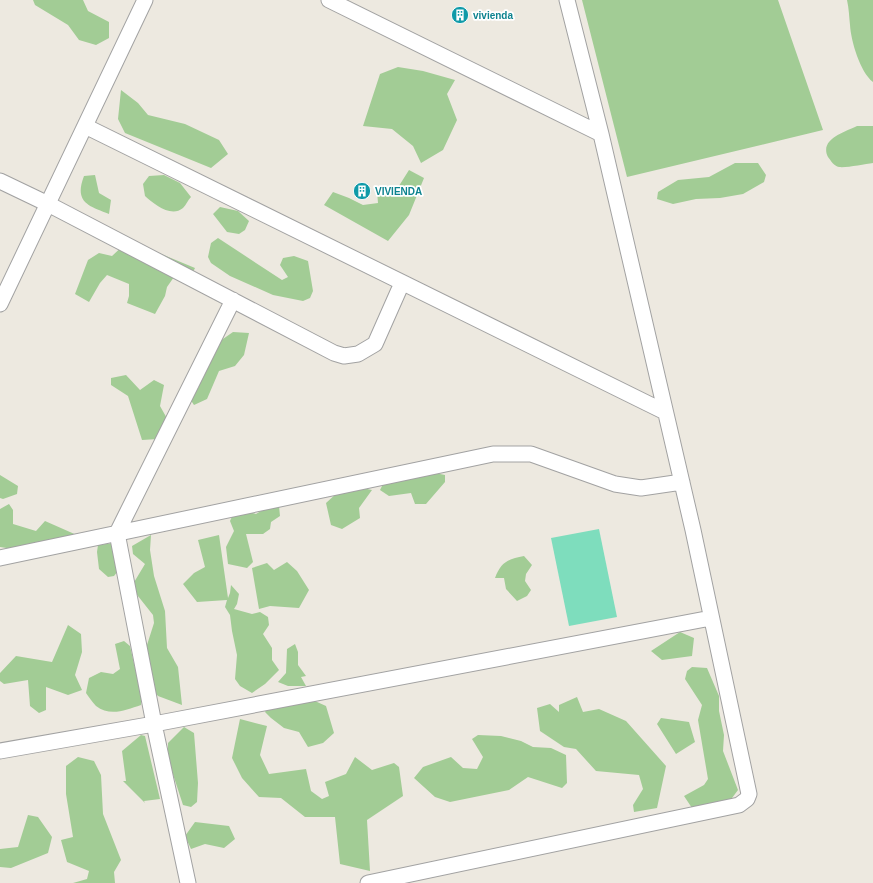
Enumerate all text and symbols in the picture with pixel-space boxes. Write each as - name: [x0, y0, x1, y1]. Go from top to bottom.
- building icon: vivienda: [450, 5, 470, 25]
- place label: vivienda: [473, 10, 513, 21]
- building icon: VIVIENDA: [352, 181, 372, 201]
- place label: VIVIENDA: [375, 186, 422, 197]

